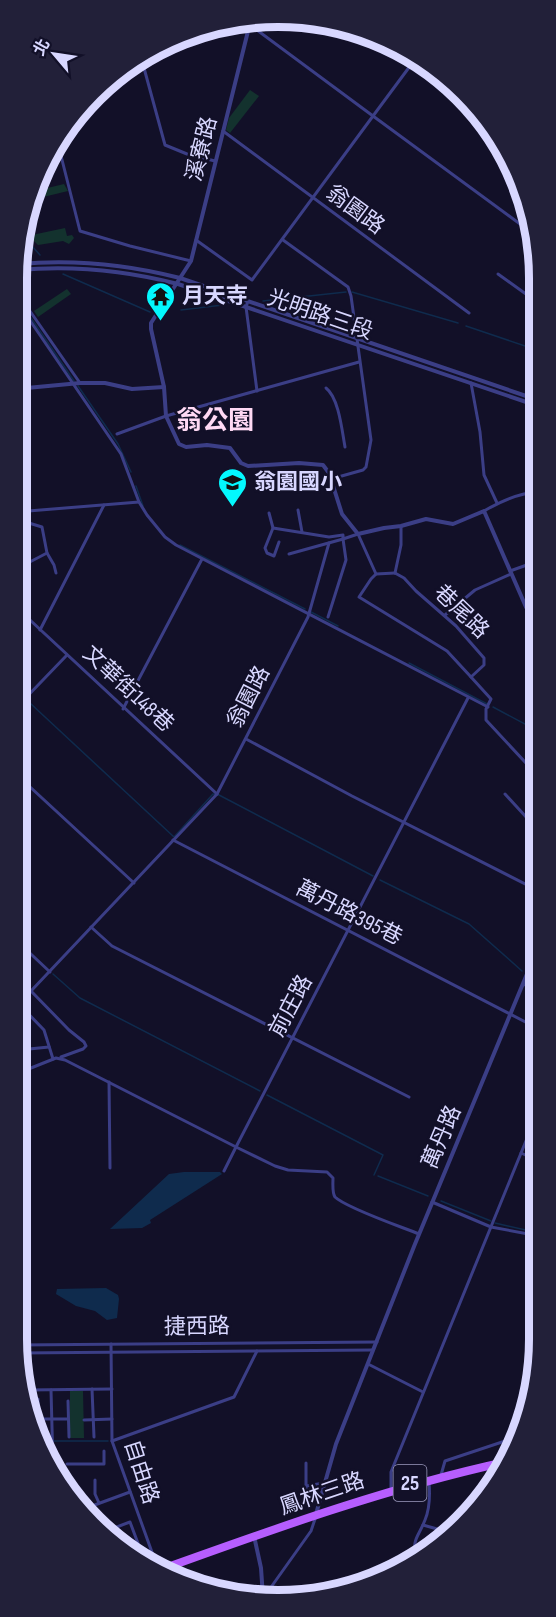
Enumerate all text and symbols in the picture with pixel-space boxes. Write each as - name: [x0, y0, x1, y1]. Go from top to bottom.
- north arrow: [24, 24, 84, 84]
- text: 北: [30, 36, 54, 59]
- street label: 溪寮路: [181, 114, 223, 184]
- street label: 翁園路: [320, 180, 390, 240]
- temple icon: 月天寺: [145, 280, 177, 322]
- place label: 月天寺: [182, 283, 248, 310]
- street label: 光明路三段: [264, 284, 376, 346]
- district label: 翁公園: [176, 406, 254, 437]
- school or university icon: 翁園國小: [217, 466, 249, 508]
- place label: 翁園國小: [254, 469, 342, 496]
- street label: 巷尾路: [428, 579, 494, 645]
- street label: 文華街148巷: [77, 640, 179, 738]
- street label: 翁園路: [222, 661, 276, 733]
- street label: 萬丹路395巷: [291, 875, 407, 951]
- street label: 前庄路: [264, 971, 318, 1041]
- street label: 萬丹路: [417, 1101, 467, 1173]
- street label: 捷西路: [164, 1313, 230, 1341]
- street label: 自由路: [118, 1436, 164, 1508]
- road number: 25: [394, 1465, 426, 1501]
- street label: 鳳林三路: [276, 1467, 368, 1521]

